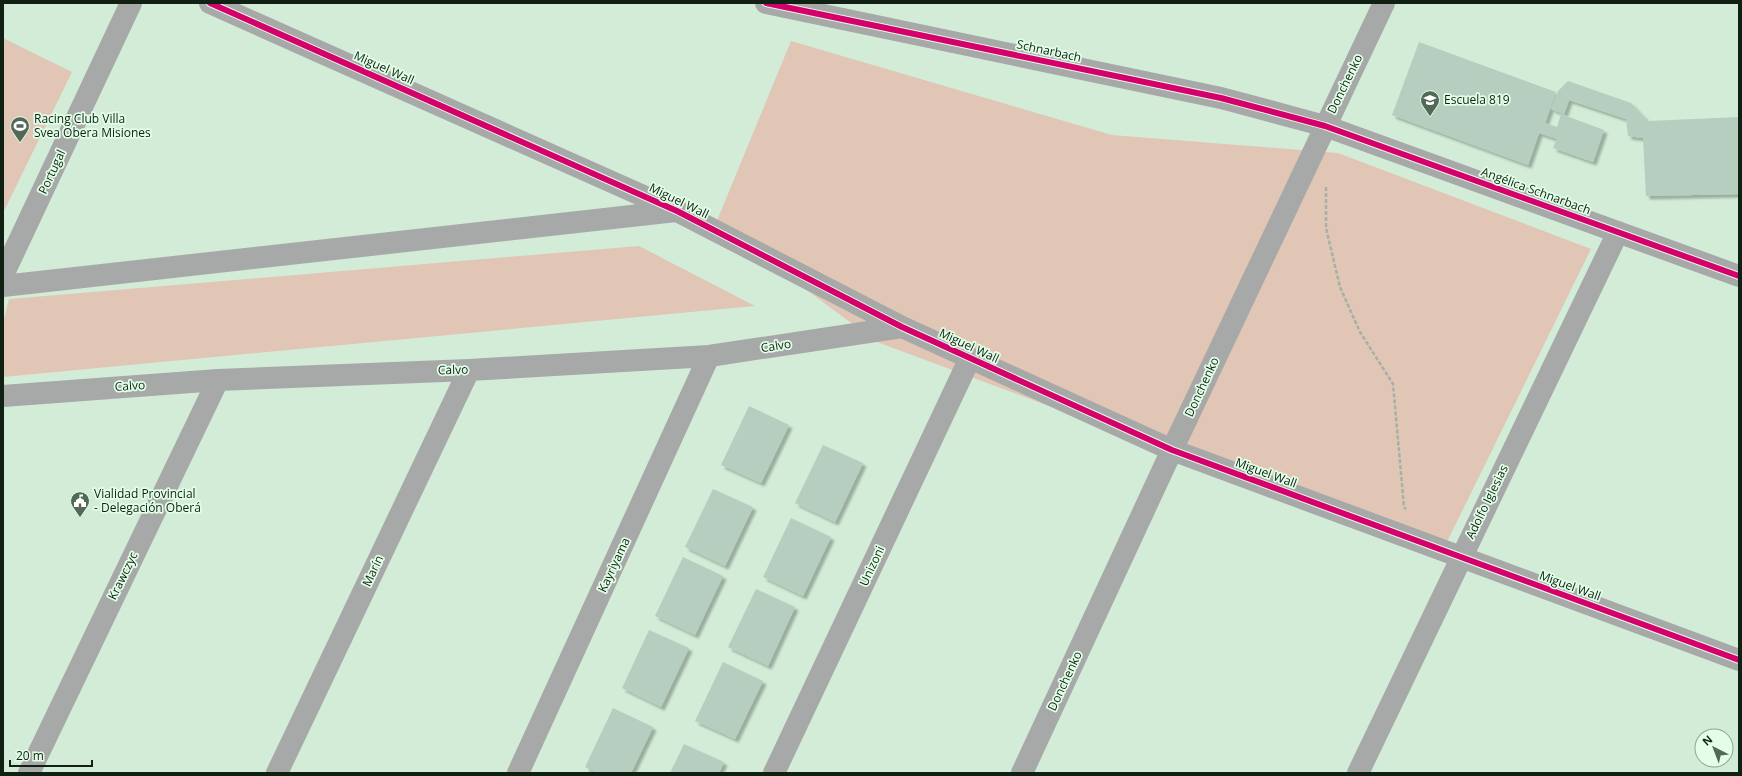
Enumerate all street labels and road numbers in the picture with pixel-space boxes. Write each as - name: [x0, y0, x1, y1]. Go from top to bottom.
- street label: Schnarbach: [1015, 35, 1083, 66]
- street label: Miguel Wall: [351, 47, 417, 88]
- street label: Donchenko: [1323, 51, 1366, 116]
- street label: Portugal: [34, 147, 69, 197]
- street label: Angélica Schnarbach: [1479, 163, 1593, 218]
- street label: Miguel Wall: [647, 179, 712, 222]
- street label: Miguel Wall: [936, 324, 1002, 367]
- street label: Calvo: [760, 335, 792, 356]
- street label: Donchenko: [1180, 354, 1223, 419]
- street label: Calvo: [437, 360, 469, 379]
- street label: Calvo: [114, 376, 146, 395]
- street label: Miguel Wall: [1233, 454, 1299, 492]
- street label: Adolfo Iglesias: [1461, 462, 1512, 542]
- street label: Kayriyama: [593, 535, 634, 595]
- street label: Unizoni: [855, 543, 888, 589]
- street label: Krawczyc: [104, 549, 142, 603]
- street label: Marín: [358, 552, 387, 589]
- street label: Miguel Wall: [1537, 567, 1603, 605]
- street label: Donchenko: [1043, 648, 1086, 713]

